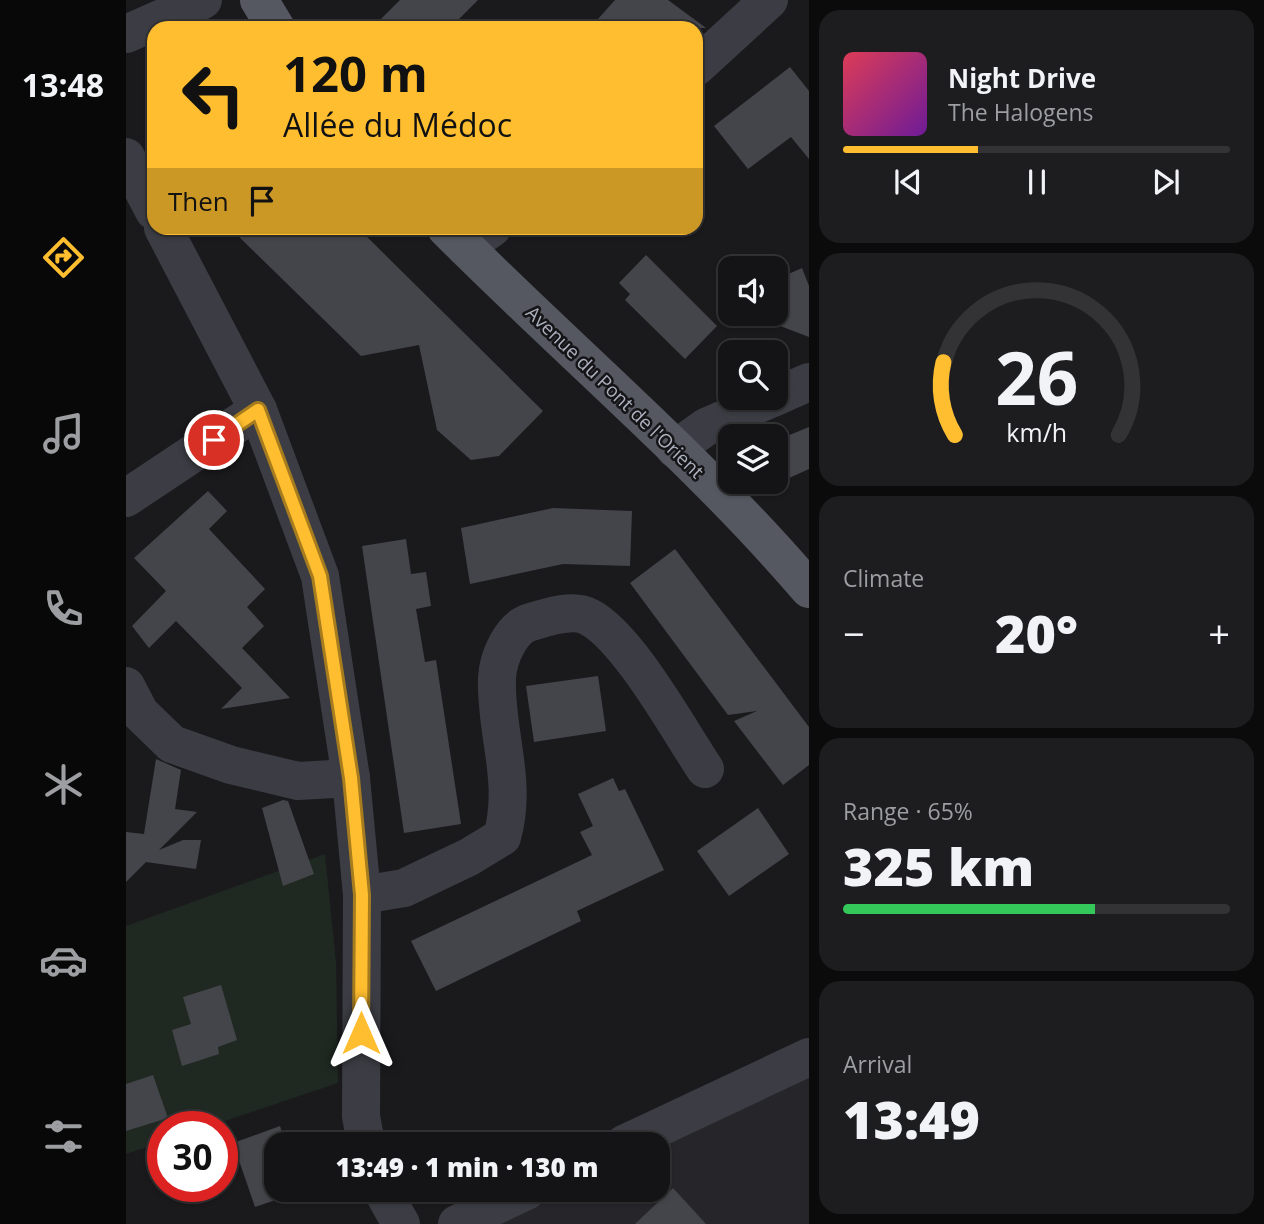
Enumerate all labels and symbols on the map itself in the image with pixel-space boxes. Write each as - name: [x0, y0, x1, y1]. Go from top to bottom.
- street label: Avenue du Pont de l'Orient: [520, 300, 710, 484]
- pin: [184, 410, 244, 470]
- position arrow: [324, 996, 398, 1070]
- speed limit sign: 30: [147, 1111, 238, 1202]

